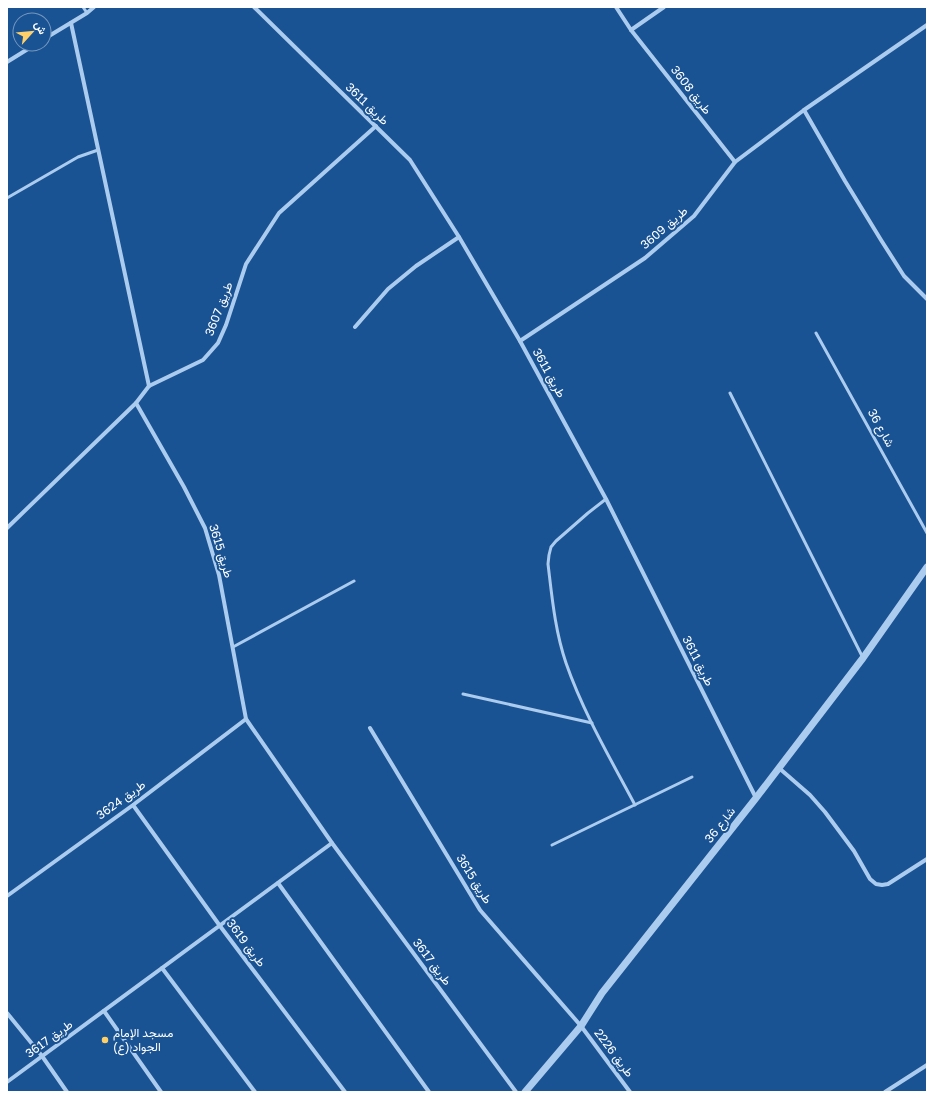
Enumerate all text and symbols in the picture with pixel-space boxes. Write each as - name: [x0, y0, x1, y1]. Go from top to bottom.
- north arrow: [12, 12, 52, 52]
- text: ش: [32, 18, 50, 37]
- street label: طريق 3608: [667, 62, 715, 118]
- street label: طريق 3611: [342, 79, 392, 129]
- street label: طريق 3609: [637, 203, 691, 253]
- street label: طريق 3607: [201, 280, 237, 338]
- street label: طريق 3611: [529, 345, 569, 401]
- street label: شارع 36: [863, 406, 898, 450]
- street label: طريق 3615: [205, 522, 237, 580]
- street label: طريق 3611: [679, 633, 718, 689]
- street label: طريق 3624: [93, 777, 149, 823]
- street label: شارع 36: [701, 804, 740, 847]
- street label: طريق 3615: [453, 851, 496, 907]
- street label: طريق 3619: [223, 916, 269, 970]
- street label: طريق 3617: [409, 935, 455, 989]
- street label: طريق 3617: [22, 1016, 76, 1062]
- place label: مسجد الإمام الجواد (ع): [113, 1025, 173, 1056]
- street label: طريق 2226: [591, 1026, 638, 1081]
- marker: مسجد الإمام الجواد (ع): [100, 1035, 110, 1045]

